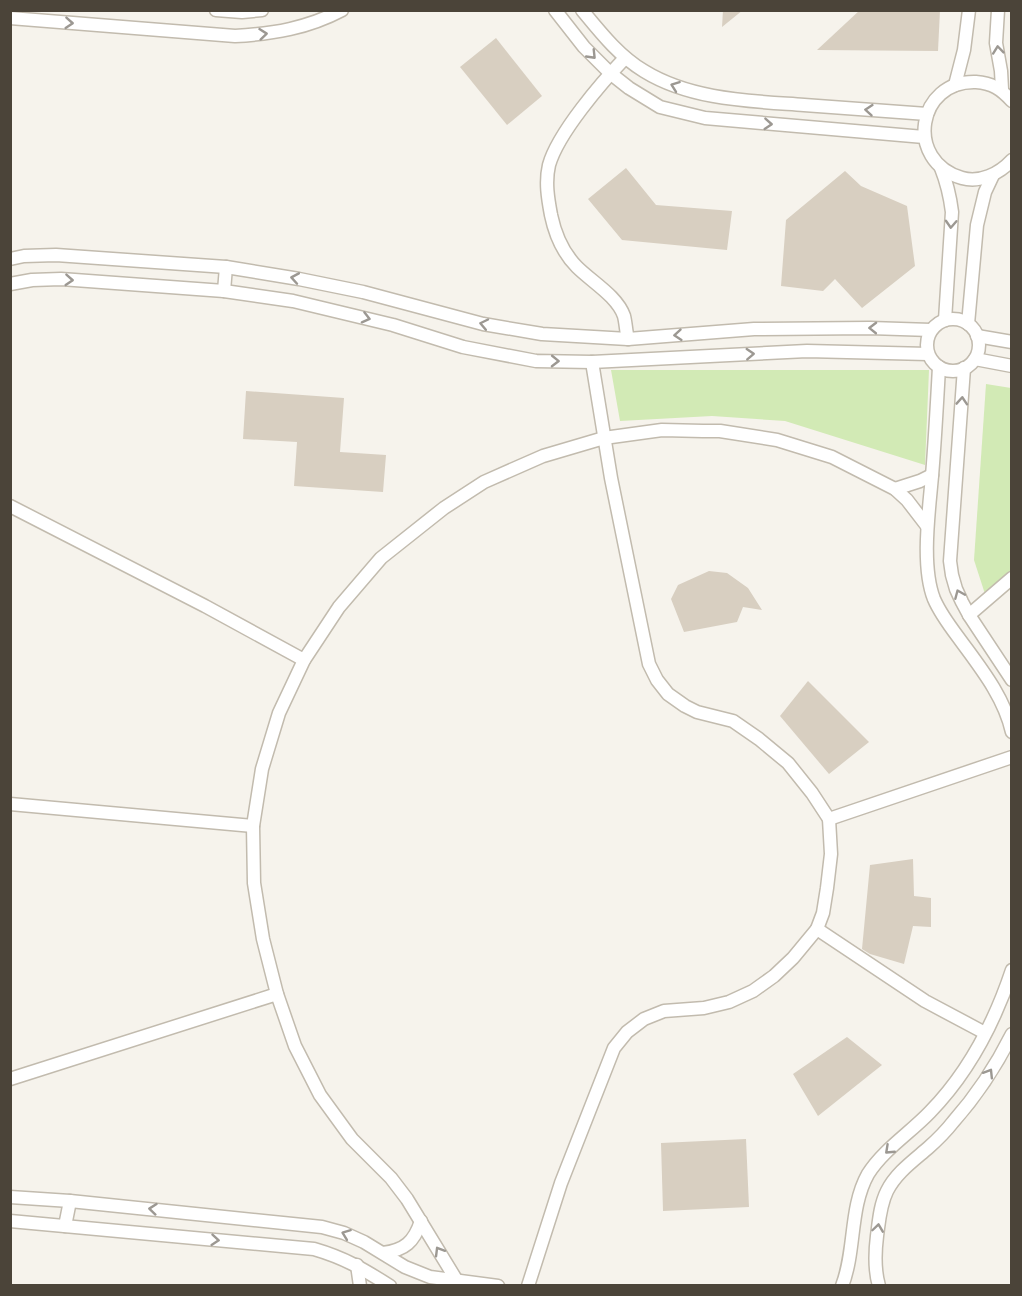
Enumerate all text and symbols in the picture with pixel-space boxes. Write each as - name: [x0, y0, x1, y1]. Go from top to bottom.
- one-way arrow: [64, 16, 73, 29]
- one-way arrow: [259, 28, 268, 41]
- one-way arrow: [992, 45, 1004, 55]
- one-way arrow: [585, 48, 596, 59]
- one-way arrow: [671, 81, 681, 94]
- one-way arrow: [864, 103, 873, 116]
- one-way arrow: [763, 117, 772, 130]
- one-way arrow: [945, 219, 958, 228]
- one-way arrow: [64, 273, 73, 286]
- one-way arrow: [290, 273, 299, 285]
- one-way arrow: [360, 310, 370, 323]
- one-way arrow: [480, 318, 490, 331]
- one-way arrow: [868, 322, 877, 334]
- one-way arrow: [674, 328, 683, 341]
- one-way arrow: [745, 348, 754, 361]
- one-way arrow: [550, 355, 559, 367]
- one-way arrow: [955, 397, 968, 406]
- one-way arrow: [954, 590, 966, 601]
- one-way arrow: [982, 1069, 994, 1079]
- one-way arrow: [885, 1143, 896, 1154]
- one-way arrow: [149, 1203, 158, 1216]
- one-way arrow: [871, 1223, 884, 1232]
- one-way arrow: [341, 1229, 352, 1242]
- one-way arrow: [211, 1233, 220, 1246]
- one-way arrow: [434, 1247, 446, 1257]

